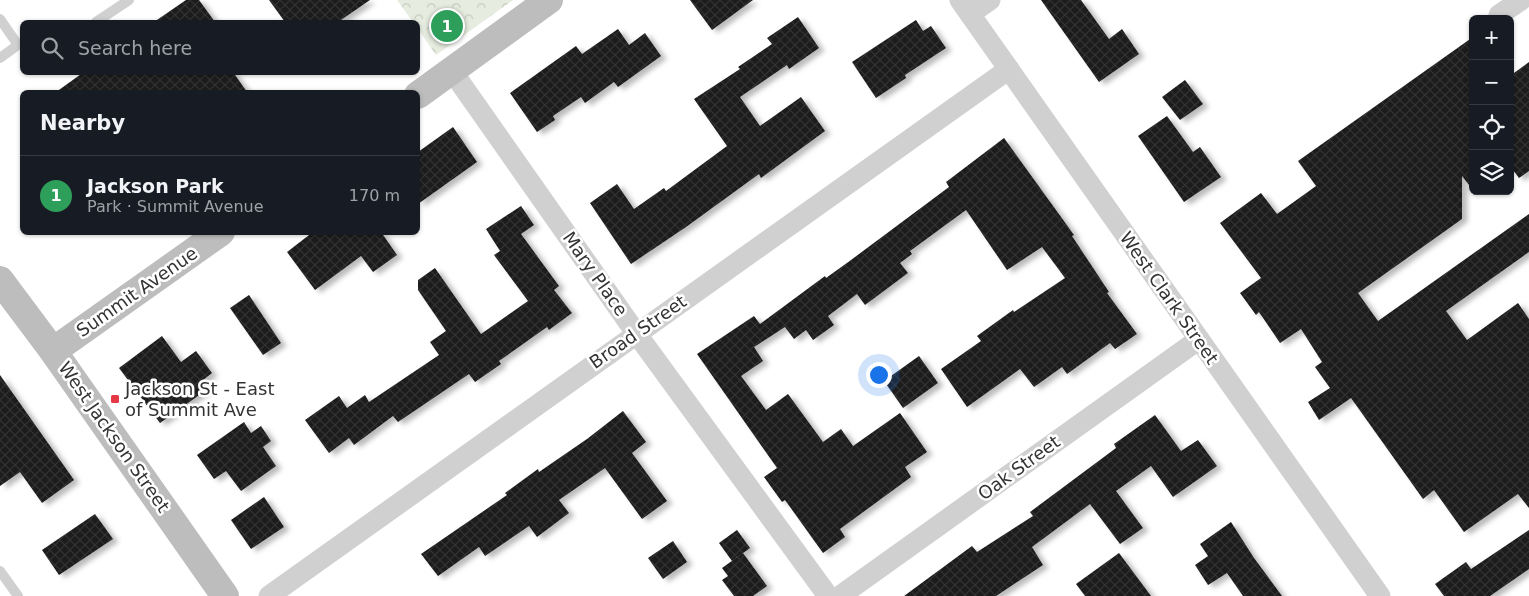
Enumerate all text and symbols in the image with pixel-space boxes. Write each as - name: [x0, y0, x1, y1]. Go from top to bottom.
- pin: 1: [431, 7, 463, 45]
- map controls: [1469, 15, 1514, 195]
- button: +: [1469, 15, 1514, 60]
- search box: [20, 20, 420, 75]
- icon: search: [38, 34, 66, 62]
- text: Search here: [78, 37, 192, 59]
- button: −: [1469, 60, 1514, 105]
- button: locate: [1469, 105, 1514, 150]
- text: Nearby: [40, 111, 125, 135]
- button: layers: [1469, 150, 1514, 195]
- text: Jackson Park: [87, 175, 224, 197]
- text: 1: [50, 186, 62, 205]
- text: 170 m: [349, 186, 400, 205]
- text: Park · Summit Avenue: [87, 197, 264, 216]
- street label: Mary Place: [559, 227, 632, 320]
- street label: West Clark Street: [1116, 227, 1223, 368]
- street label: Summit Avenue: [72, 242, 201, 341]
- street label: Broad Street: [585, 291, 690, 373]
- street label: West Jackson Street: [55, 357, 174, 516]
- your location: [866, 362, 892, 388]
- place label: Jackson St - East of Summit Ave: [124, 378, 274, 420]
- marker: Jackson St - East of Summit Ave: [109, 393, 121, 405]
- street label: Oak Street: [974, 431, 1064, 504]

